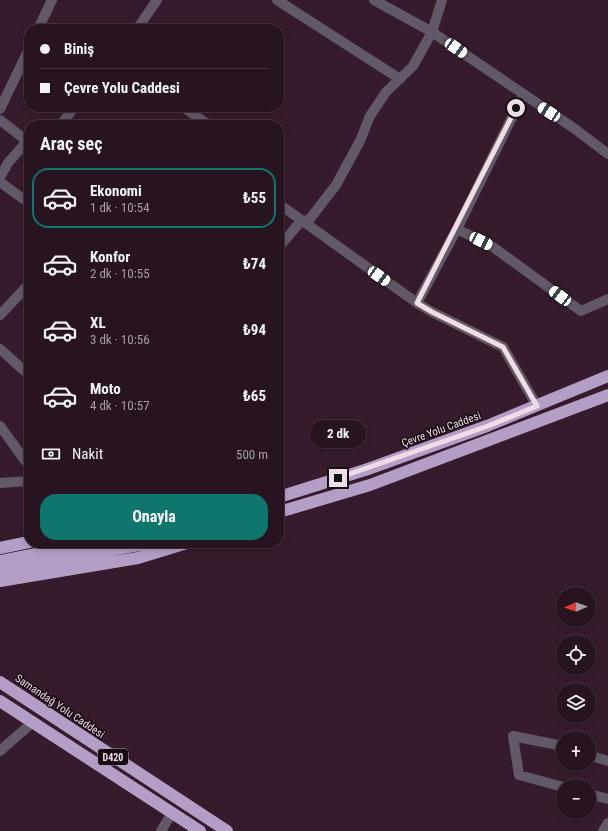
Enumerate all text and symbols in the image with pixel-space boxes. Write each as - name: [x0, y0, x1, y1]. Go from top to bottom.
- car: [443, 36, 469, 60]
- text: Biniş: [64, 40, 94, 58]
- text: Çevre Yolu Caddesi: [64, 79, 180, 97]
- route start: [507, 99, 525, 117]
- car: [536, 100, 562, 124]
- text: Araç seç: [40, 133, 102, 154]
- icon: car: [42, 180, 78, 216]
- text: Ekonomi: [90, 182, 142, 200]
- text: ₺55: [243, 189, 266, 207]
- text: 1 dk · 10:54: [90, 200, 150, 215]
- car: [468, 230, 494, 252]
- icon: car: [42, 246, 78, 282]
- text: Konfor: [90, 248, 130, 266]
- text: ₺74: [243, 255, 266, 273]
- car: [366, 264, 392, 288]
- text: 2 dk · 10:55: [90, 266, 150, 281]
- car: [547, 284, 573, 308]
- icon: car: [42, 312, 78, 348]
- text: XL: [90, 314, 106, 332]
- text: ₺94: [243, 321, 266, 339]
- text: 3 dk · 10:56: [90, 332, 150, 347]
- icon: car: [42, 378, 78, 414]
- text: Moto: [90, 380, 121, 398]
- text: ₺65: [243, 387, 266, 405]
- text: 4 dk · 10:57: [90, 398, 150, 413]
- street label: Çevre Yolu Caddesi: [400, 409, 483, 450]
- callout: 2 dk: [310, 420, 366, 448]
- text: 2 dk: [327, 426, 349, 441]
- icon: cash: [40, 443, 62, 465]
- text: Nakit: [72, 445, 103, 463]
- text: 500 m: [236, 447, 268, 462]
- route end: [329, 469, 347, 487]
- button: Onayla: [40, 494, 268, 540]
- north arrow: [556, 587, 596, 627]
- map controls: [556, 587, 596, 819]
- button: locate: [556, 635, 596, 675]
- street label: Samandağ Yolu Caddesi: [13, 672, 107, 741]
- button: layers: [556, 683, 596, 723]
- button: +: [556, 731, 596, 771]
- road number: D420: [98, 749, 128, 765]
- button: −: [556, 779, 596, 819]

